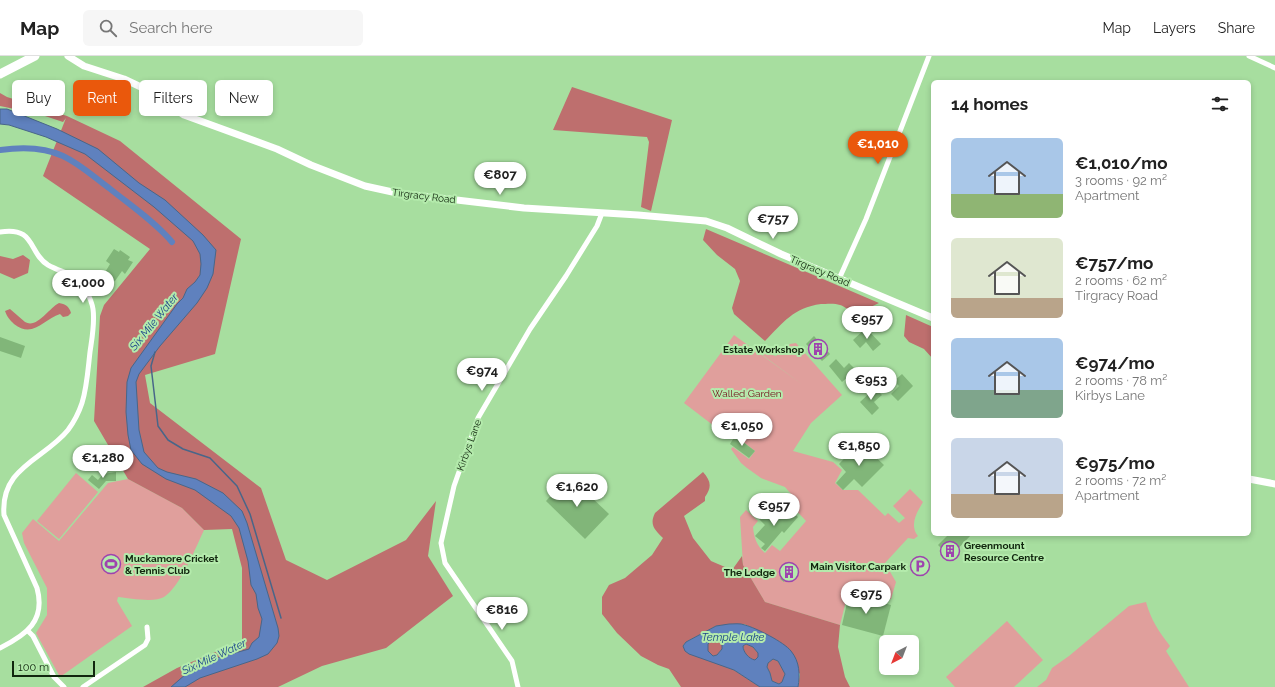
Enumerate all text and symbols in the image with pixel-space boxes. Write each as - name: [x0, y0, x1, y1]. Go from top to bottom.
- search box: [83, 10, 363, 46]
- text: Map: [20, 17, 59, 39]
- icon: search: [97, 17, 119, 39]
- text: Search here: [129, 19, 213, 37]
- text: Map: [1103, 20, 1131, 36]
- text: Layers: [1153, 20, 1196, 36]
- text: Share: [1218, 20, 1255, 36]
- chip: Buy: [12, 80, 65, 116]
- chip: Rent: [73, 80, 131, 116]
- chip: Filters: [139, 80, 207, 116]
- chip: New: [215, 80, 273, 116]
- icon: filters: [1209, 93, 1231, 115]
- text: 14 homes: [951, 94, 1028, 114]
- pin: €1,010: [845, 131, 911, 165]
- text: €1,010: [857, 136, 899, 151]
- text: €1,010/mo: [1075, 153, 1167, 173]
- icon: home: [983, 154, 1031, 202]
- pin: €807: [476, 162, 524, 196]
- text: €807: [483, 167, 517, 182]
- text: 3 rooms · 92 m²: [1075, 173, 1167, 188]
- street label: Tirgracy Road: [392, 187, 456, 205]
- text: Apartment: [1075, 188, 1139, 203]
- pin: €757: [749, 206, 797, 240]
- text: €757: [757, 211, 789, 226]
- street label: Tirgracy Road: [788, 253, 852, 289]
- text: €757/mo: [1075, 253, 1153, 273]
- icon: home: [983, 254, 1031, 302]
- pin: €1,000: [50, 270, 116, 304]
- text: 2 rooms · 62 m²: [1075, 273, 1167, 288]
- text: €1,000: [61, 275, 105, 290]
- text: Tirgracy Road: [1075, 288, 1158, 303]
- water label: Six Mile Water: [126, 290, 182, 354]
- pin: €957: [843, 306, 891, 340]
- text: €957: [851, 311, 883, 326]
- building icon: Estate Workshop: [807, 338, 829, 360]
- place label: Estate Workshop: [723, 344, 805, 355]
- text: €974/mo: [1075, 353, 1155, 373]
- icon: home: [983, 354, 1031, 402]
- pin: €974: [458, 358, 506, 392]
- text: €974: [466, 363, 498, 378]
- pin: €953: [847, 367, 895, 401]
- text: €953: [855, 372, 887, 387]
- text: 2 rooms · 78 m²: [1075, 373, 1167, 388]
- park label: Walled Garden: [712, 388, 782, 399]
- text: Kirbys Lane: [1075, 388, 1145, 403]
- pin: €1,050: [709, 413, 775, 447]
- street label: Kirbys Lane: [455, 418, 483, 472]
- text: €1,050: [721, 418, 763, 433]
- pin: €1,850: [826, 433, 892, 467]
- text: €1,850: [838, 438, 880, 453]
- pin: €1,280: [70, 445, 136, 479]
- text: €1,280: [82, 450, 124, 465]
- text: €975/mo: [1075, 453, 1155, 473]
- icon: home: [983, 454, 1031, 502]
- text: 2 rooms · 72 m²: [1075, 473, 1166, 488]
- pin: €1,620: [544, 474, 610, 508]
- text: €1,620: [555, 479, 599, 494]
- text: Apartment: [1075, 488, 1139, 503]
- pin: €957: [750, 493, 798, 527]
- text: €957: [758, 498, 790, 513]
- building icon: Greenmount Resource Centre: [939, 540, 961, 562]
- place label: Greenmount Resource Centre: [964, 540, 1044, 563]
- sports icon: Muckamore Cricket & Tennis Club: [100, 553, 122, 575]
- place label: Muckamore Cricket & Tennis Club: [125, 553, 218, 576]
- parking icon: Main Visitor Carpark: [909, 555, 931, 577]
- building icon: The Lodge: [778, 561, 800, 583]
- place label: Main Visitor Carpark: [810, 561, 906, 572]
- place label: The Lodge: [724, 567, 775, 578]
- pin: €975: [842, 581, 890, 615]
- text: €975: [850, 586, 882, 601]
- pin: €816: [478, 597, 526, 631]
- text: €816: [486, 602, 518, 617]
- water label: Temple Lake: [702, 631, 765, 644]
- north arrow: [879, 635, 919, 675]
- map controls: [879, 635, 919, 675]
- water label: Six Mile Water: [179, 636, 249, 678]
- scale bar: [12, 659, 95, 678]
- text: 100 m: [18, 661, 49, 674]

